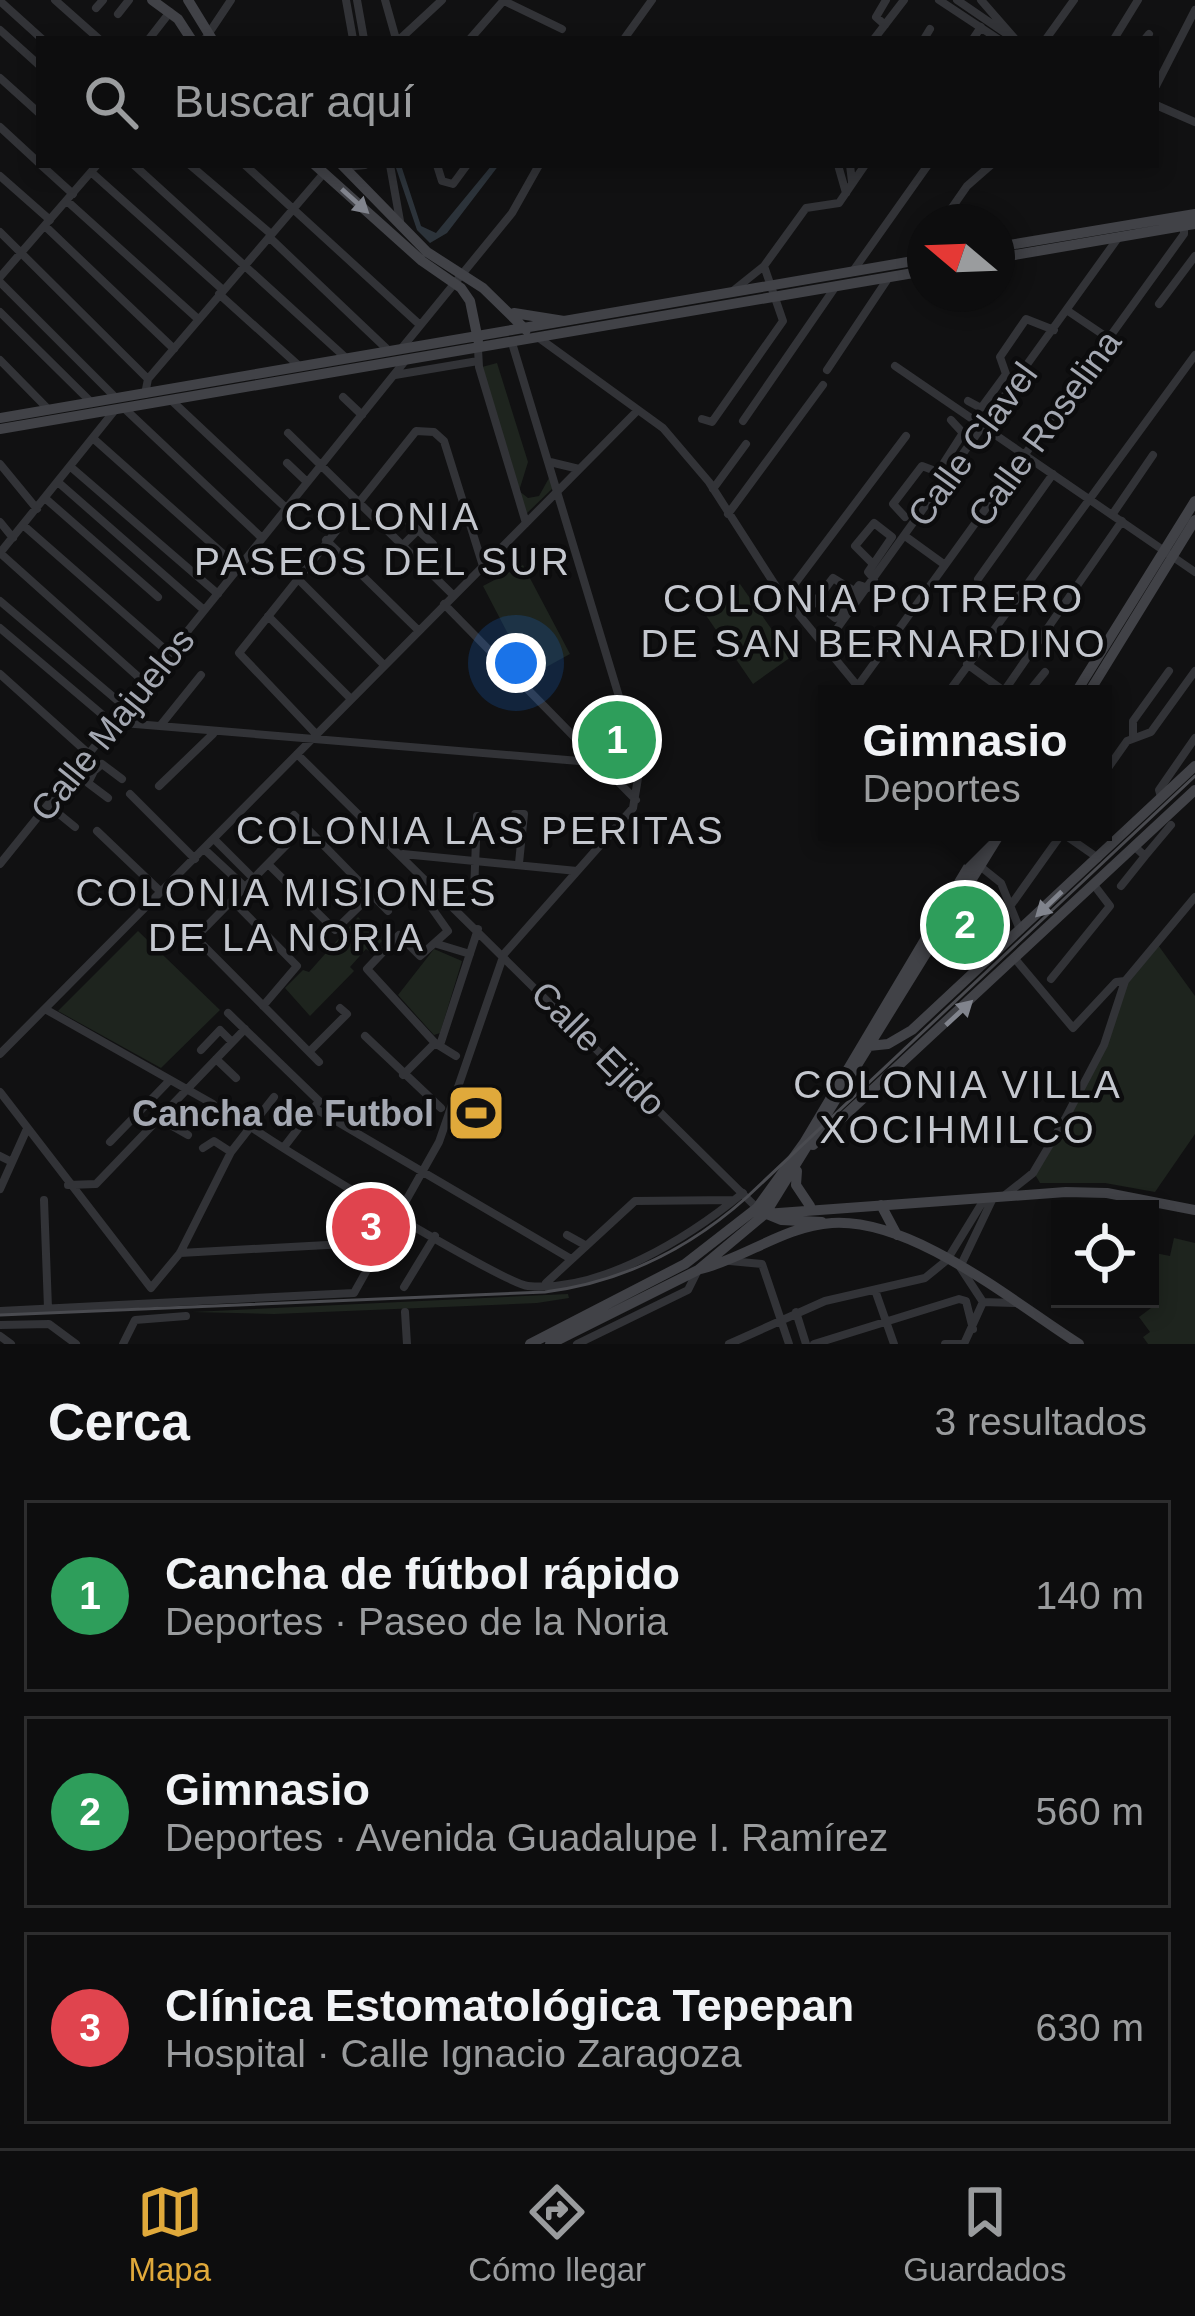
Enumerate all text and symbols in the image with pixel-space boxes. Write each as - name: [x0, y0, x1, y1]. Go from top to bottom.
- search box: [36, 36, 1159, 168]
- icon: search: [78, 69, 144, 135]
- text: Buscar aquí: [174, 76, 414, 127]
- one-way arrow: [340, 187, 369, 214]
- north arrow: [907, 204, 1015, 312]
- street label: Calle Roselina: [960, 322, 1130, 534]
- street label: Calle Clavel: [899, 355, 1045, 534]
- district label: COLONIA PASEOS DEL SUR: [194, 495, 572, 583]
- district label: COLONIA POTRERO DE SAN BERNARDINO: [640, 577, 1108, 665]
- street label: Calle Majuelos: [22, 620, 203, 829]
- your location: [486, 633, 546, 693]
- popup: [818, 685, 1112, 841]
- pin: 1: [578, 695, 656, 785]
- text: Gimnasio: [862, 715, 1068, 766]
- text: Deportes: [862, 767, 1021, 810]
- district label: COLONIA LAS PERITAS: [236, 809, 726, 852]
- district label: COLONIA MISIONES DE LA NORIA: [76, 871, 498, 959]
- pin: 2: [926, 880, 1004, 970]
- one-way arrow: [1035, 890, 1064, 918]
- street label: Calle Ejido: [523, 973, 674, 1124]
- one-way arrow: [944, 999, 973, 1027]
- district label: COLONIA VILLA XOCIHMILCO: [793, 1063, 1123, 1151]
- sports icon: Cancha de Futbol: [445, 1082, 507, 1144]
- place label: Cancha de Futbol: [132, 1093, 434, 1134]
- pin: 3: [332, 1182, 410, 1272]
- map controls: [1051, 1200, 1159, 1308]
- button: locate: [1051, 1200, 1159, 1308]
- text: Cerca: [48, 1394, 190, 1451]
- text: 3 resultados: [935, 1400, 1147, 1443]
- text: Cancha de fútbol rápido: [165, 1548, 680, 1599]
- text: 1: [79, 1574, 101, 1617]
- text: 140 m: [1036, 1574, 1144, 1617]
- text: Deportes · Paseo de la Noria: [165, 1600, 668, 1643]
- text: Gimnasio: [165, 1764, 370, 1815]
- text: 2: [79, 1790, 101, 1833]
- text: 560 m: [1036, 1790, 1144, 1833]
- text: Deportes · Avenida Guadalupe I. Ramírez: [165, 1816, 888, 1859]
- text: Clínica Estomatológica Tepepan: [165, 1980, 854, 2031]
- text: 3: [79, 2006, 101, 2049]
- text: 630 m: [1036, 2006, 1144, 2049]
- text: Hospital · Calle Ignacio Zaragoza: [165, 2032, 742, 2075]
- tab: Mapa: [129, 2179, 211, 2289]
- tab: Cómo llegar: [468, 2179, 646, 2289]
- tab: Guardados: [903, 2179, 1066, 2289]

